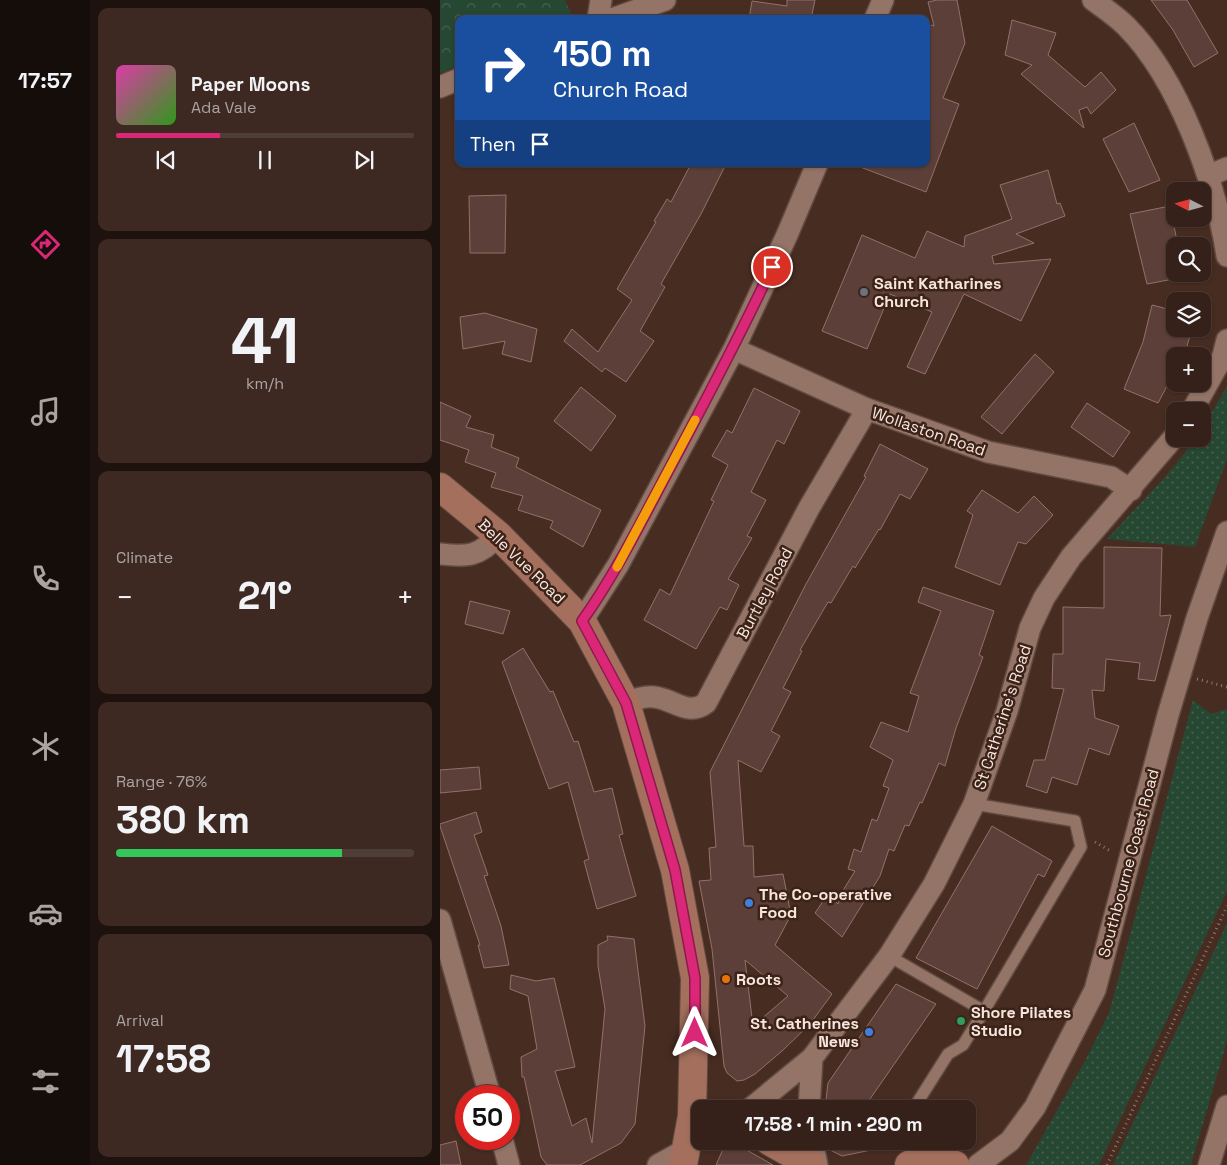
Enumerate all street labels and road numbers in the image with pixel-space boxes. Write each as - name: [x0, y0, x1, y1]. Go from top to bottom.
- street label: Wollaston Road: [869, 402, 989, 461]
- street label: Belle Vue Road: [473, 514, 570, 608]
- street label: Burtley Road: [732, 544, 797, 642]
- street label: St Catherine's Road: [969, 642, 1036, 792]
- street label: Southbourne Coast Road: [1093, 767, 1164, 960]

